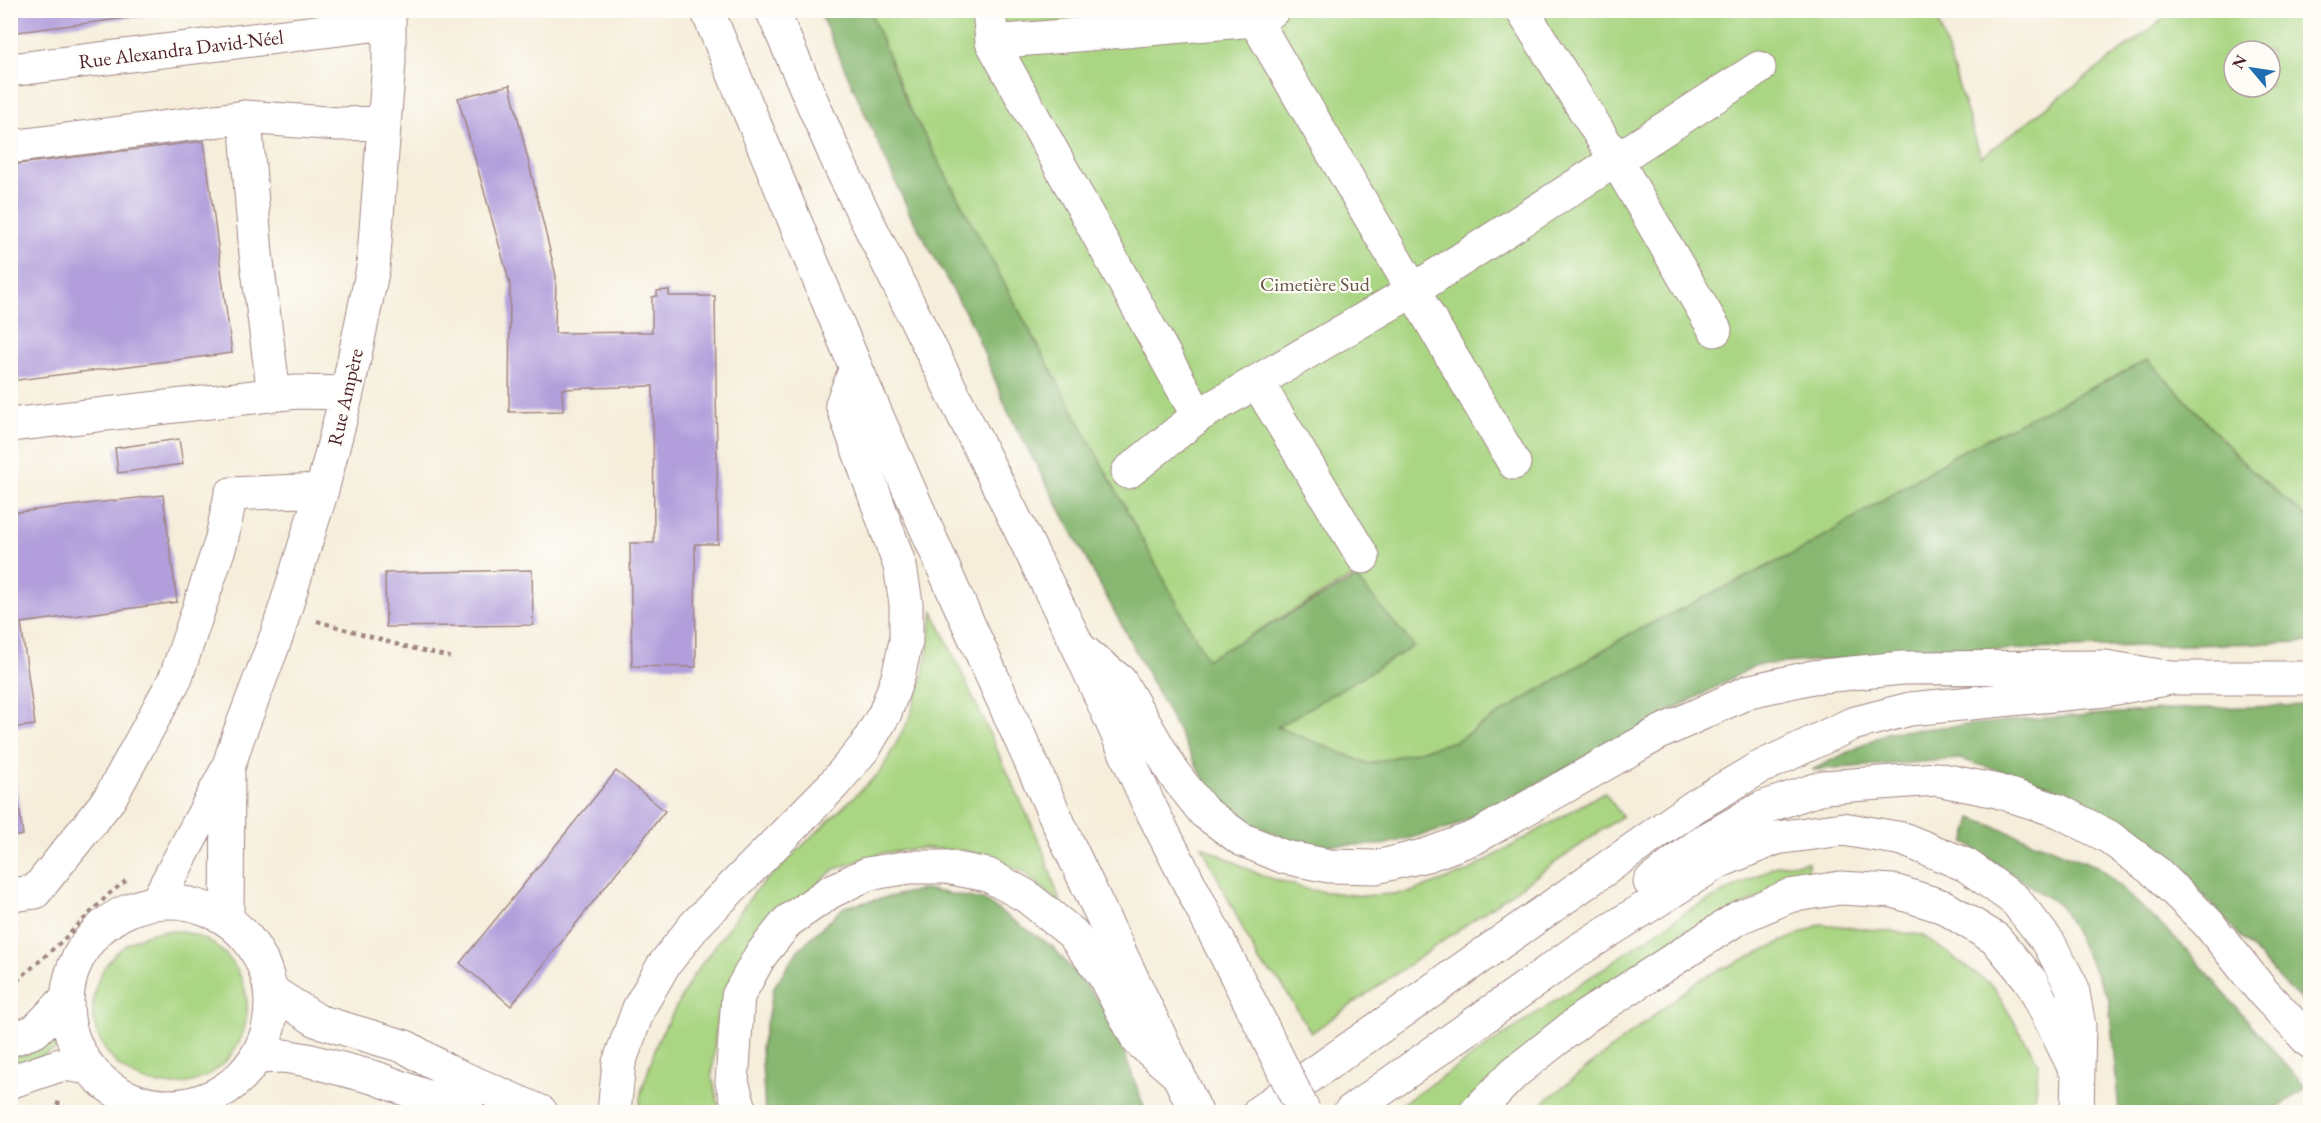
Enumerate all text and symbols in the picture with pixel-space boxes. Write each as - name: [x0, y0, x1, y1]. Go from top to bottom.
- street label: Rue Alexandra David-Néel: [77, 24, 285, 74]
- north arrow: [2222, 39, 2282, 99]
- text: N: [2227, 51, 2252, 73]
- park label: Cimetière Sud: [1260, 271, 1371, 297]
- street label: Rue Ampère: [321, 346, 369, 448]

